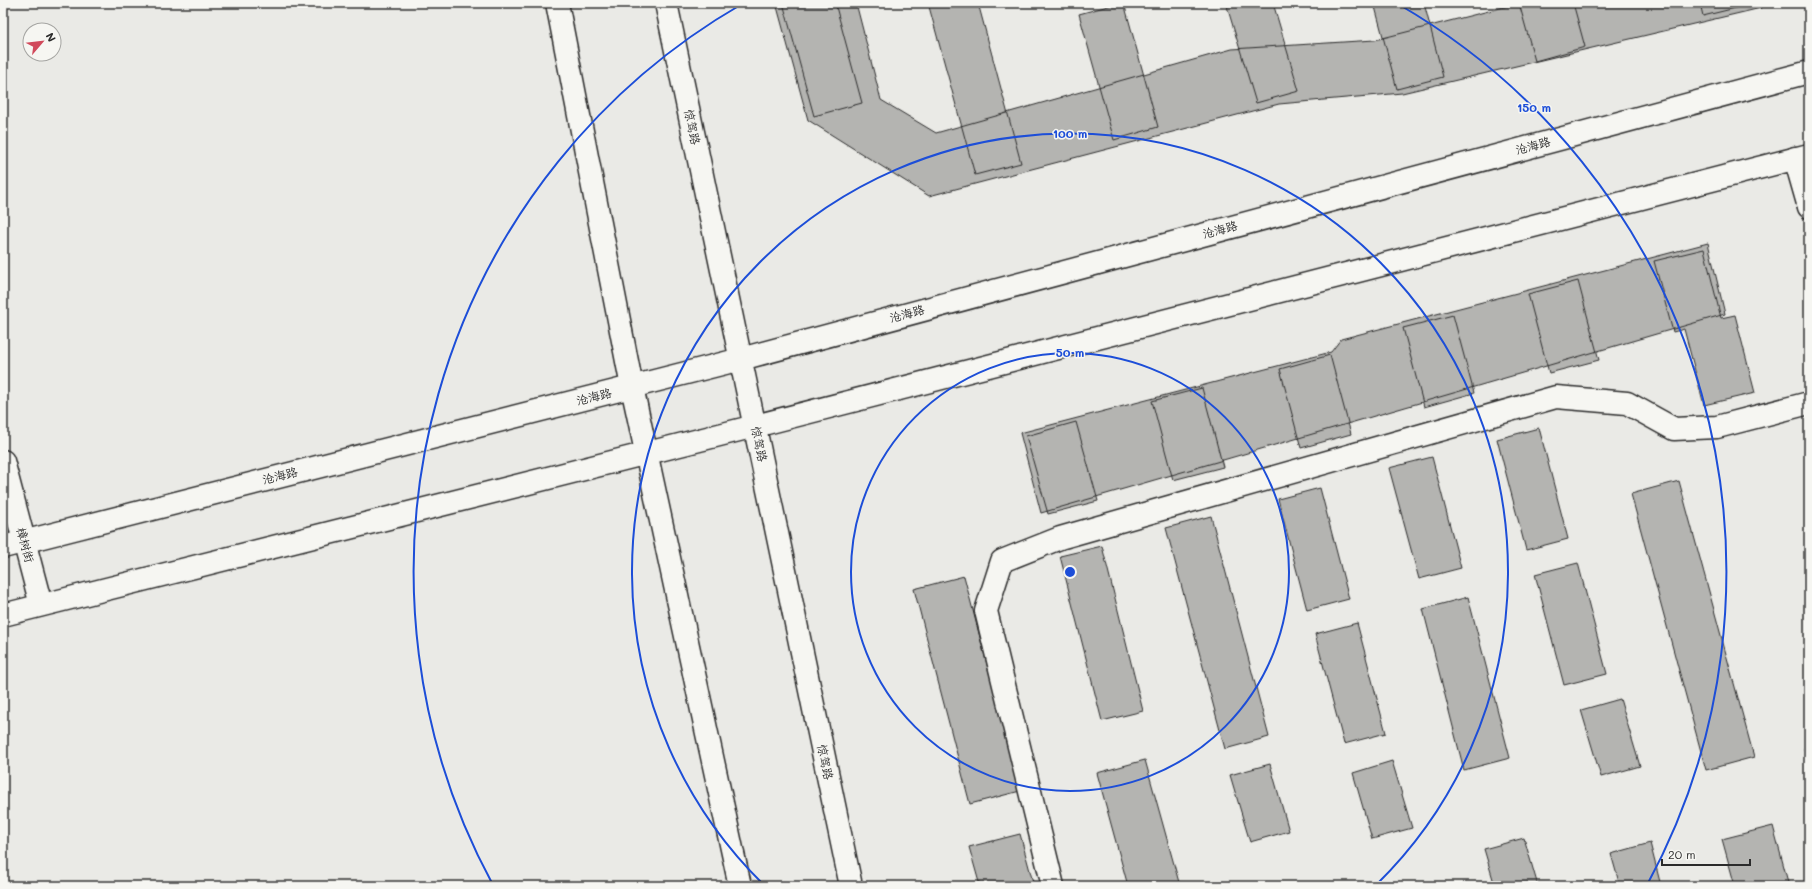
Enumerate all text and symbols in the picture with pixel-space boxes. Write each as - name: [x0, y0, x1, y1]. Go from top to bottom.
- north arrow: [22, 22, 62, 62]
- text: N: [43, 30, 60, 44]
- text: 150 m: [1517, 99, 1551, 115]
- street label: 惊驾路: [681, 108, 705, 146]
- text: 100 m: [1053, 125, 1087, 141]
- street label: 沧海路: [1513, 133, 1552, 157]
- street label: 沧海路: [1200, 217, 1239, 241]
- street label: 沧海路: [887, 301, 926, 325]
- text: 50 m: [1056, 344, 1084, 360]
- street label: 沧海路: [574, 384, 613, 408]
- street label: 惊驾路: [748, 425, 772, 463]
- street label: 沧海路: [260, 463, 299, 487]
- street label: 樟树街: [14, 525, 38, 564]
- centre of rings: [1063, 565, 1077, 579]
- street label: 惊驾路: [814, 743, 838, 781]
- scale bar: [1662, 841, 1750, 867]
- text: 20 m: [1668, 846, 1696, 862]

